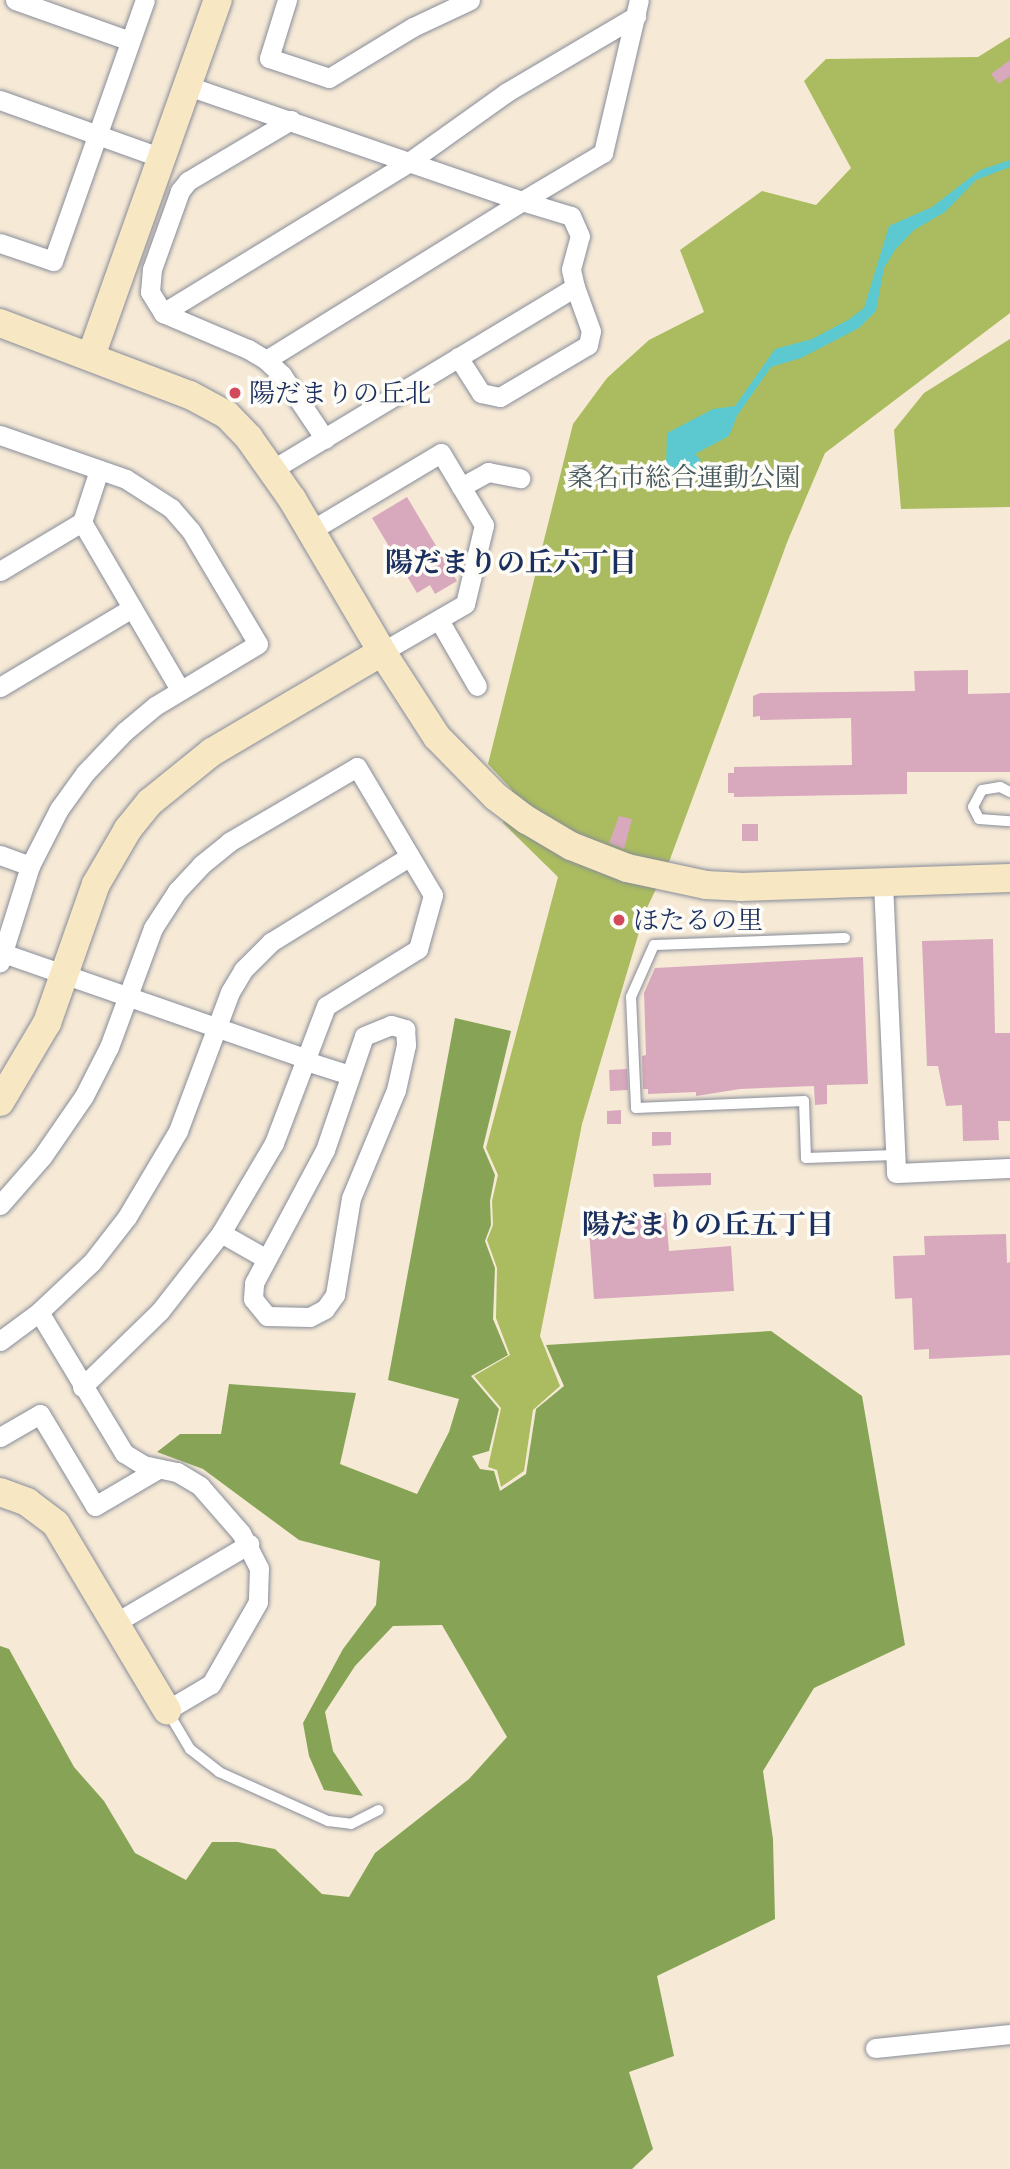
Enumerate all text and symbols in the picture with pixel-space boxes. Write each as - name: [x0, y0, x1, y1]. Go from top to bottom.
- place label: 陽だまりの丘北: [249, 377, 431, 409]
- marker: 陽だまりの丘北: [227, 385, 243, 401]
- park label: 桑名市総合運動公園: [567, 461, 801, 493]
- district label: 陽だまりの丘六丁目: [385, 545, 637, 579]
- place label: ほたるの里: [633, 904, 763, 936]
- marker: ほたるの里: [611, 912, 627, 928]
- district label: 陽だまりの丘五丁目: [582, 1207, 834, 1241]

